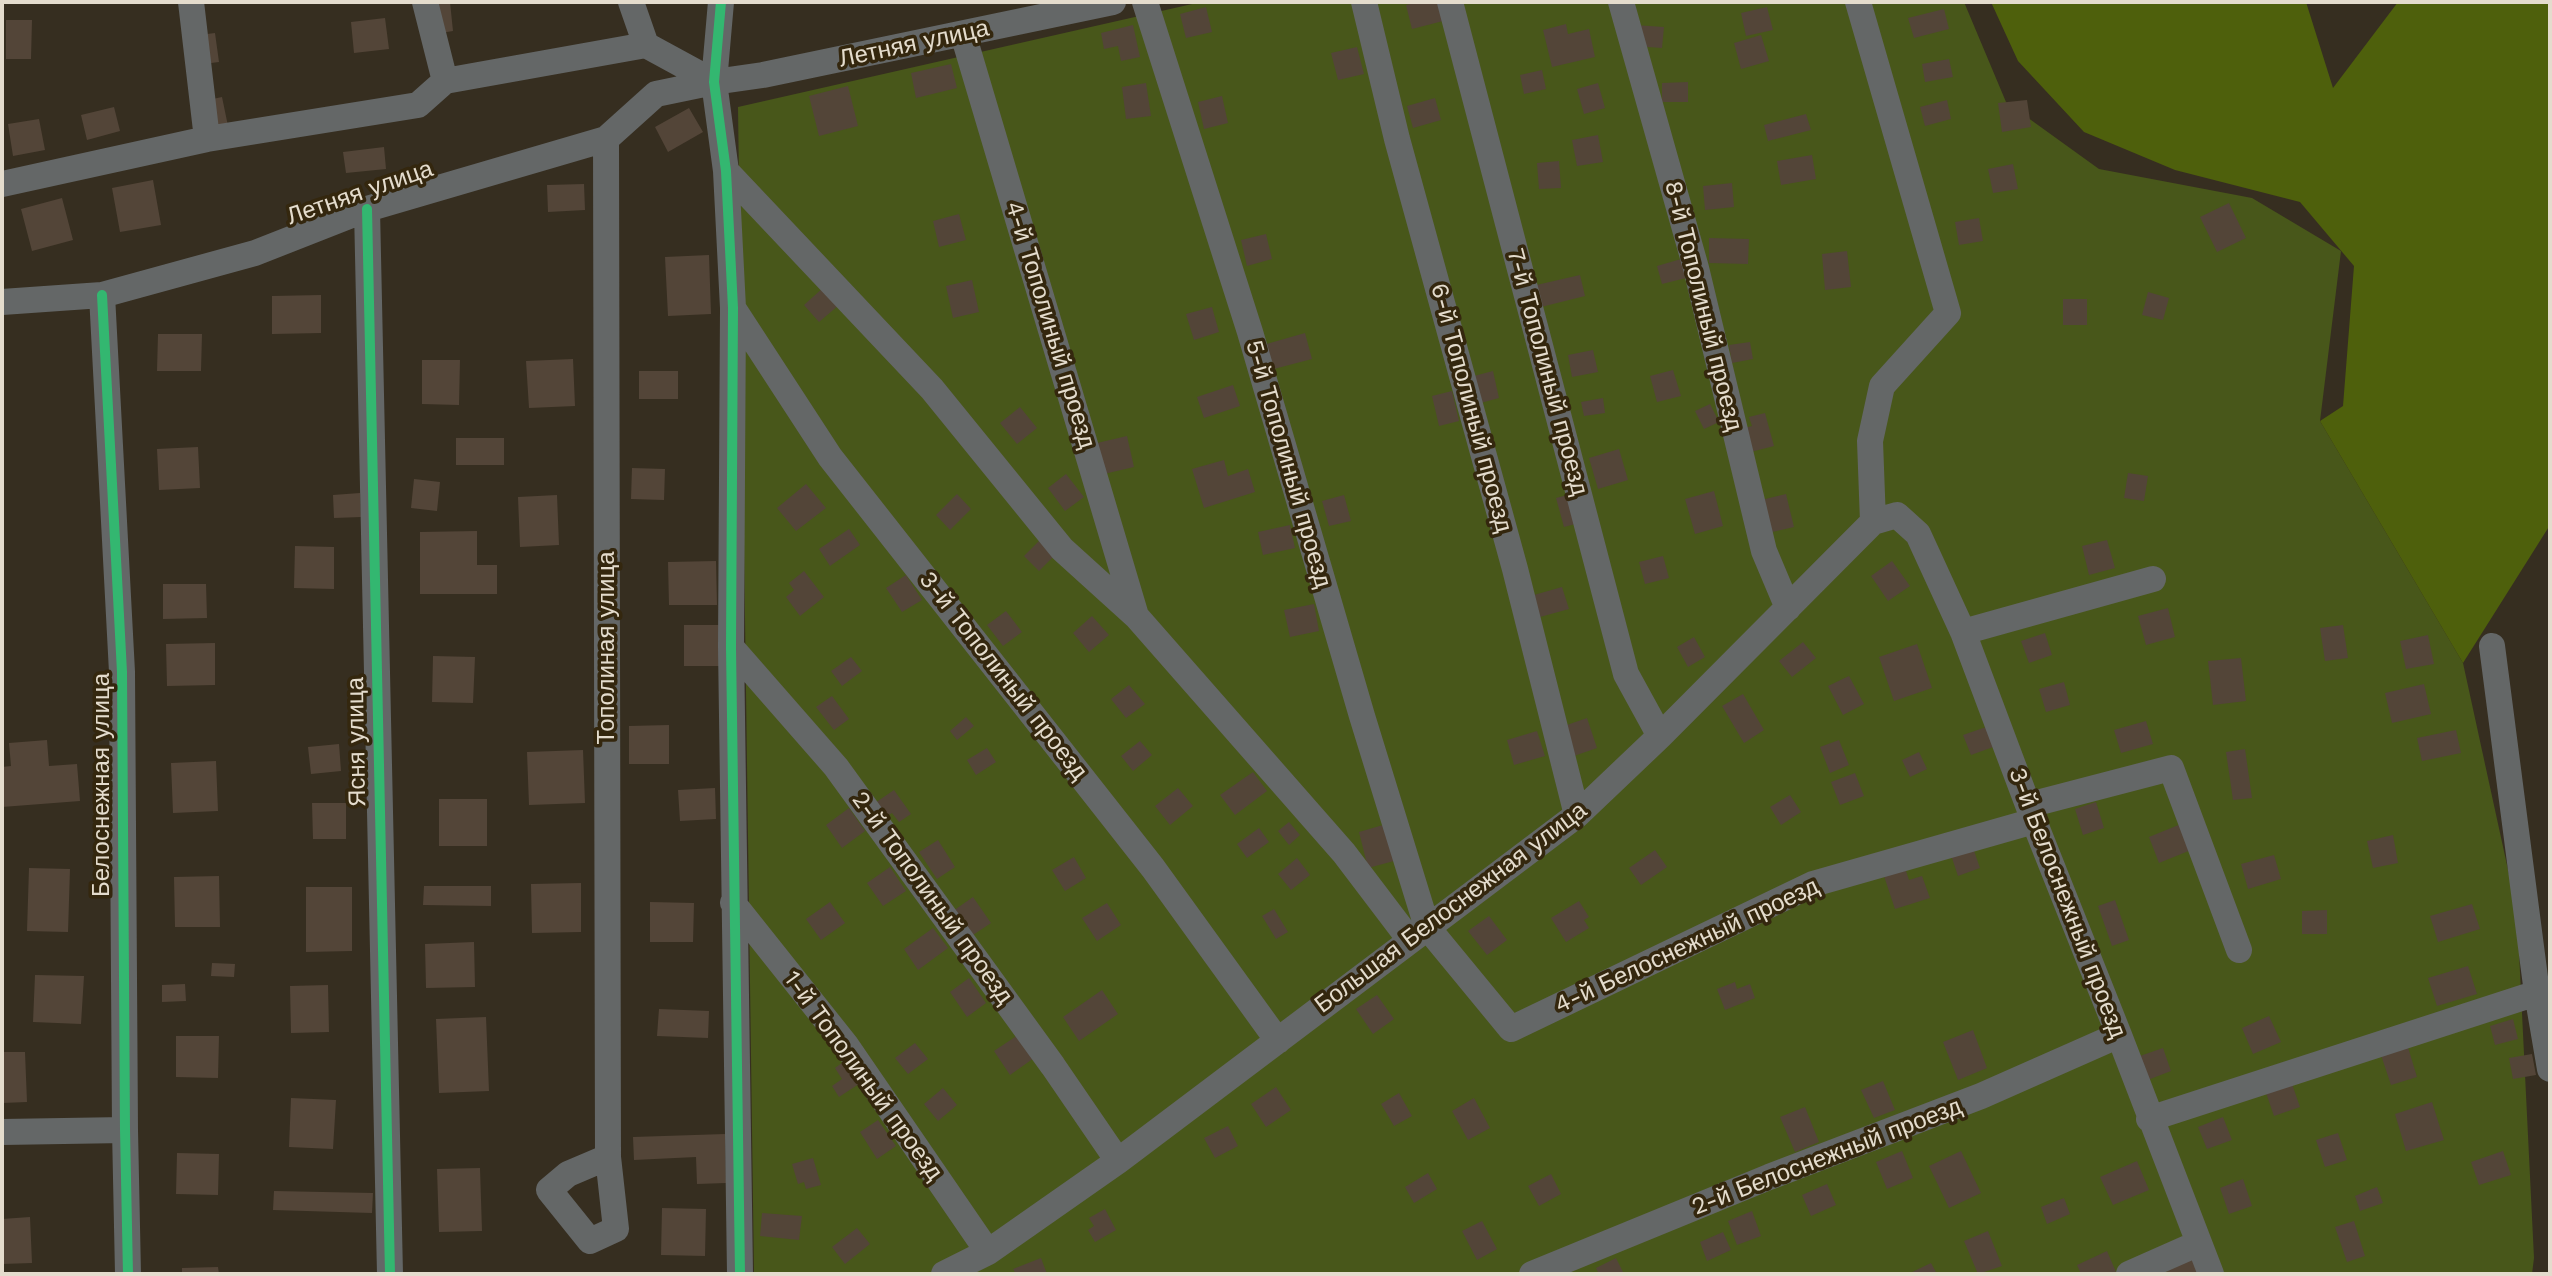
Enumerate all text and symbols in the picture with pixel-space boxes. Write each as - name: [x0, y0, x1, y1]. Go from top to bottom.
- street label: Летняя улица: [836, 14, 992, 74]
- street label: Летняя улица: [283, 155, 437, 231]
- street label: 8-й Тополиный проезд: [1658, 178, 1748, 434]
- street label: 4-й Тополиный проезд: [999, 198, 1101, 452]
- street label: 7-й Тополиный проезд: [1500, 245, 1594, 499]
- street label: 6-й Тополиный проезд: [1424, 280, 1518, 536]
- street label: 5-й Тополиный проезд: [1239, 337, 1337, 591]
- street label: Тополиная улица: [593, 551, 621, 745]
- street label: 3-й Тополиный проезд: [913, 566, 1093, 786]
- street label: Белоснежная улица: [88, 673, 116, 897]
- street label: Ясня улица: [341, 677, 373, 807]
- street label: 3-й Белоснежный проезд: [2002, 764, 2132, 1042]
- street label: 2-й Тополиный проезд: [845, 786, 1019, 1010]
- street label: Большая Белоснежная улица: [1309, 796, 1593, 1020]
- street label: 4-й Белоснежный проезд: [1550, 872, 1824, 1020]
- street label: 1-й Тополиный проезд: [777, 966, 949, 1186]
- street label: 2-й Белоснежный проезд: [1688, 1092, 1966, 1222]

